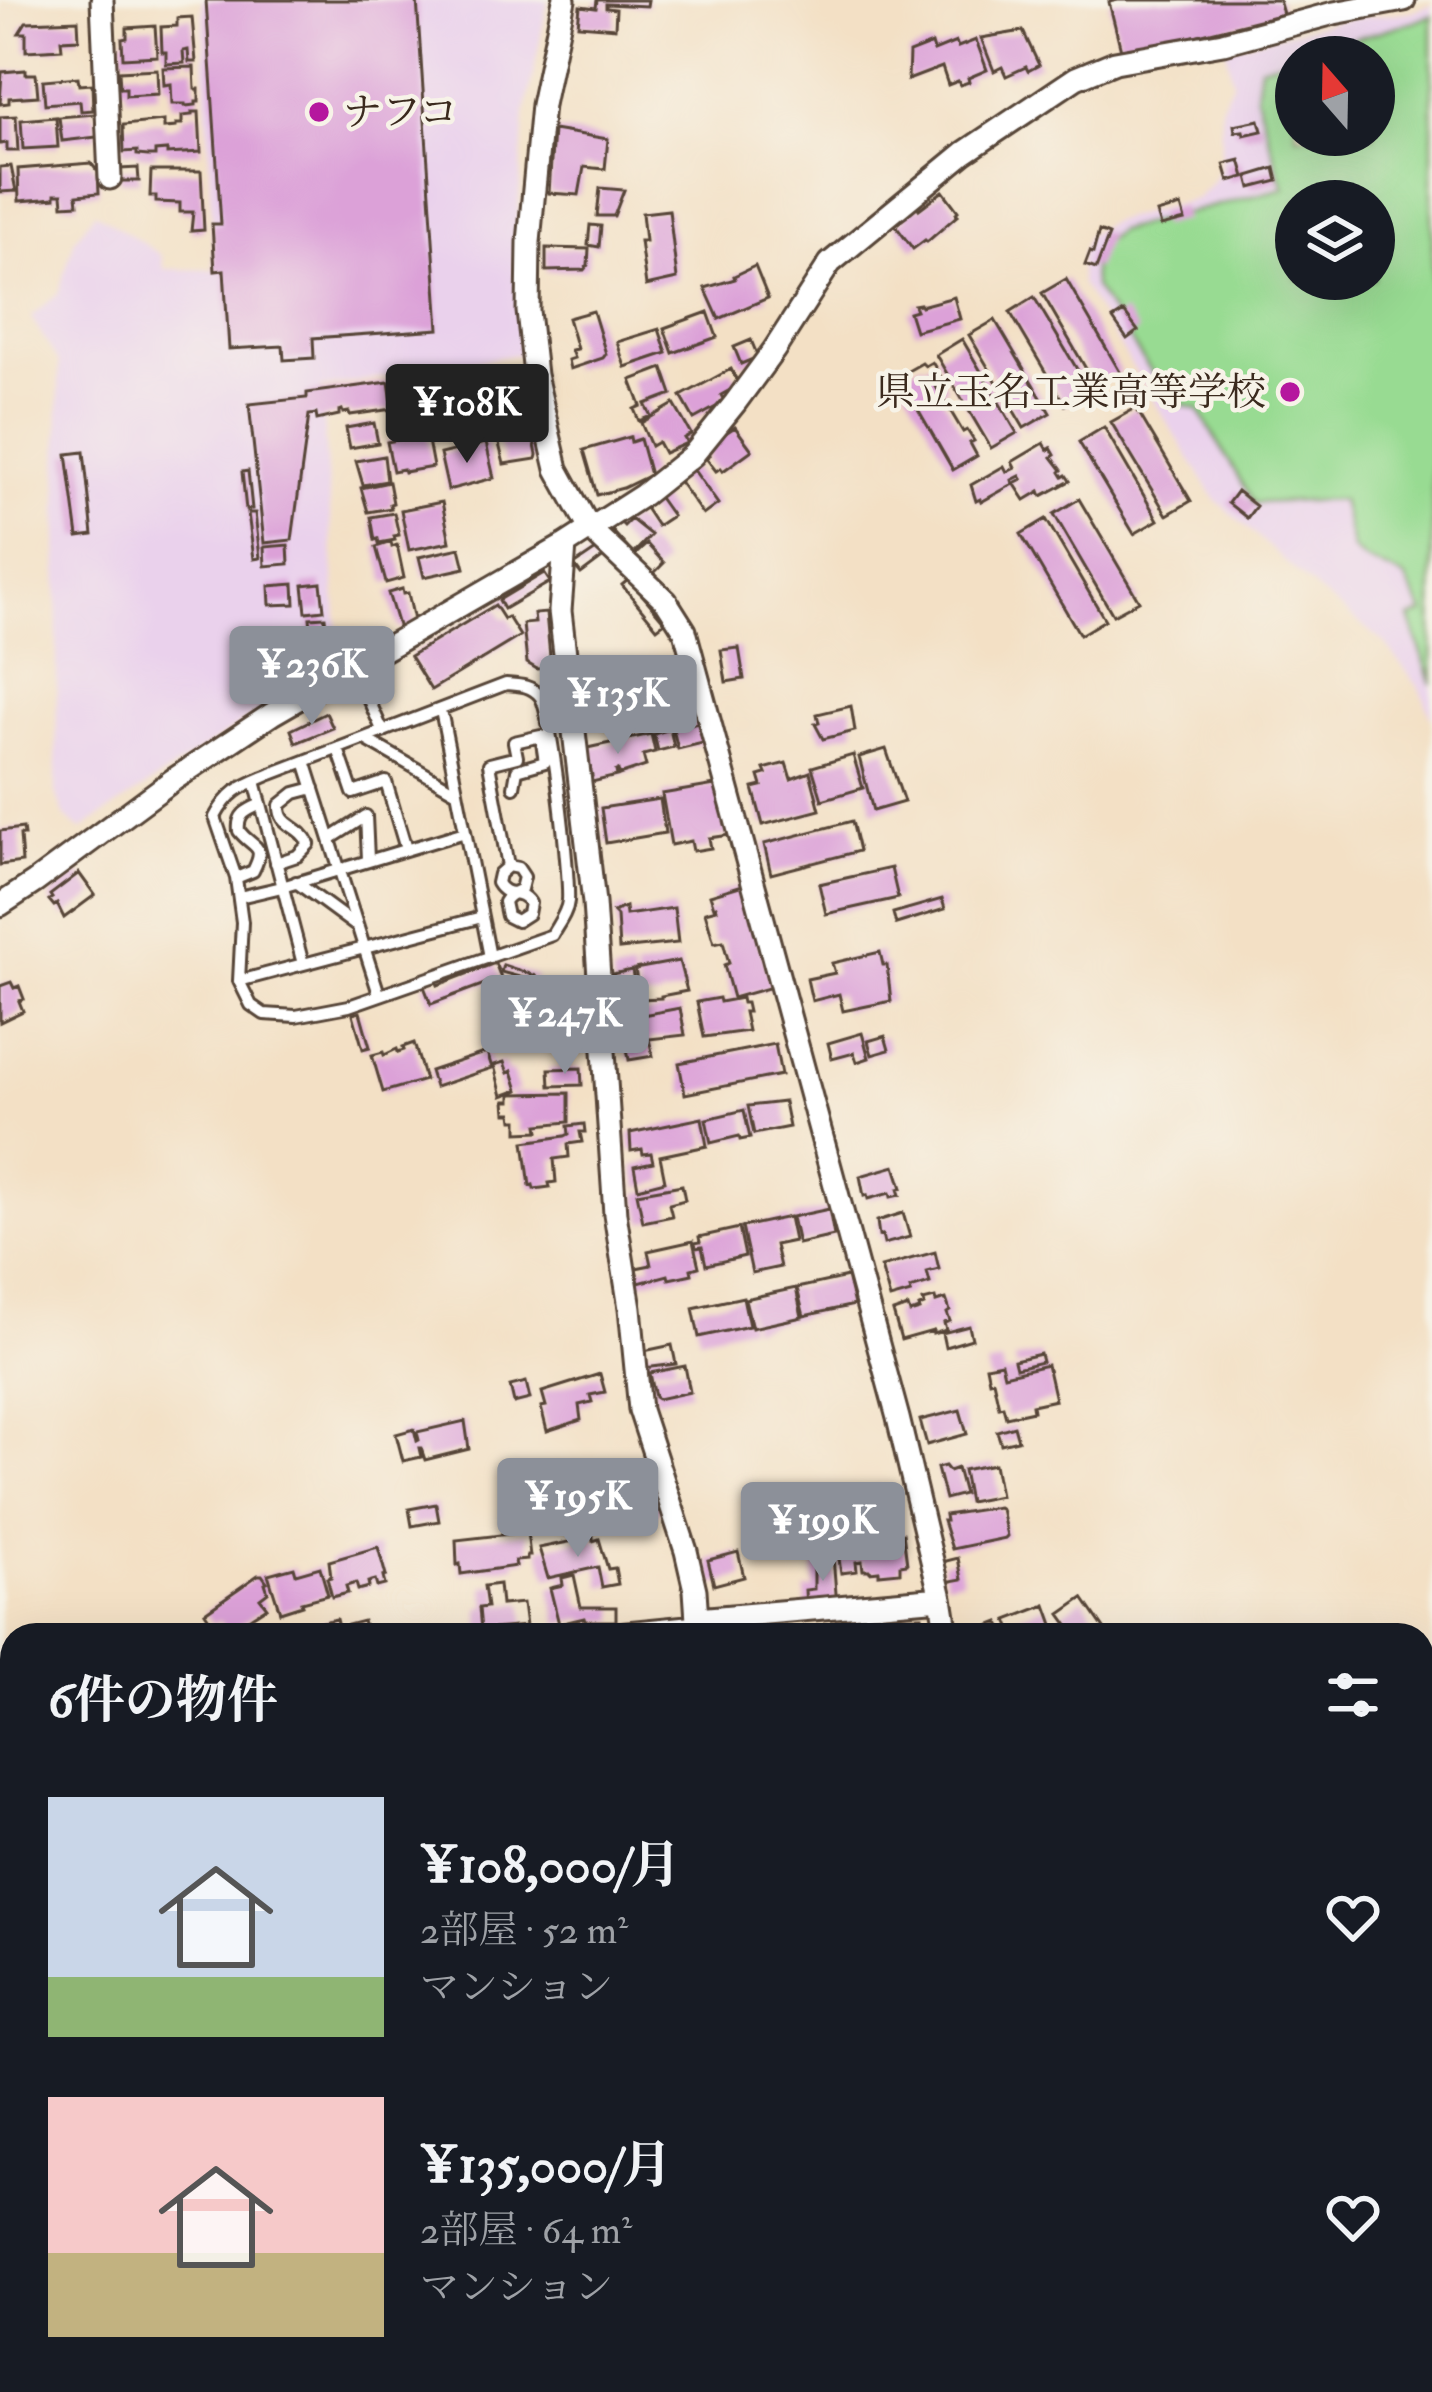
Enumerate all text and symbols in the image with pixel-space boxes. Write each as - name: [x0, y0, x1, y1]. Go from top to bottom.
- north arrow: [1275, 36, 1395, 156]
- map controls: [1275, 36, 1395, 300]
- place label: ナフコ: [343, 88, 458, 137]
- marker: ナフコ: [306, 99, 332, 125]
- button: layers: [1275, 180, 1395, 300]
- pin: ¥108K: [383, 364, 551, 466]
- place label: 県立玉名工業高等学校: [876, 368, 1266, 417]
- text: ¥108K: [413, 378, 521, 427]
- marker: 県立玉名工業高等学校: [1277, 379, 1303, 405]
- pin: ¥236K: [228, 626, 396, 728]
- text: ¥236K: [257, 640, 367, 689]
- pin: ¥135K: [534, 655, 702, 757]
- text: ¥135K: [567, 669, 669, 718]
- pin: ¥247K: [481, 975, 649, 1077]
- text: ¥247K: [508, 989, 622, 1038]
- pin: ¥195K: [494, 1458, 662, 1560]
- text: ¥195K: [524, 1472, 632, 1521]
- pin: ¥199K: [739, 1482, 907, 1584]
- text: ¥199K: [768, 1496, 878, 1545]
- icon: filters: [1320, 1662, 1386, 1728]
- text: 6件の物件: [48, 1669, 278, 1733]
- text: ¥108,000/月: [420, 1834, 681, 1898]
- icon: home: [144, 1845, 288, 1989]
- icon: heart: [1320, 1884, 1386, 1950]
- text: 2部屋 · 52 m²: [420, 1906, 628, 1955]
- text: マンション: [420, 1963, 613, 2012]
- text: ¥135,000/月: [420, 2134, 673, 2198]
- icon: home: [144, 2145, 288, 2289]
- icon: heart: [1320, 2184, 1386, 2250]
- text: 2部屋 · 64 m²: [420, 2206, 632, 2255]
- text: マンション: [420, 2263, 613, 2312]

